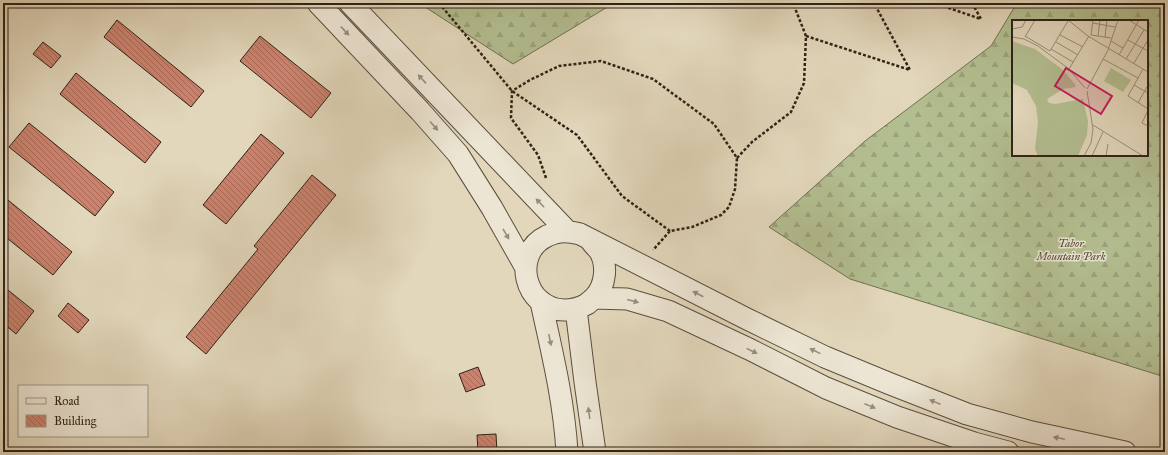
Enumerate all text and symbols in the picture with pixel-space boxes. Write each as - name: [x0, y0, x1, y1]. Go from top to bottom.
- inset map: [1012, 20, 1148, 156]
- one-way arrow: [340, 26, 350, 36]
- one-way arrow: [418, 74, 427, 83]
- one-way arrow: [429, 121, 438, 132]
- one-way arrow: [535, 198, 545, 208]
- one-way arrow: [503, 228, 510, 239]
- park label: Tabor Mountain Park: [1035, 237, 1106, 263]
- one-way arrow: [692, 291, 704, 297]
- one-way arrow: [627, 298, 639, 304]
- one-way arrow: [547, 334, 553, 346]
- one-way arrow: [746, 348, 758, 354]
- one-way arrow: [809, 348, 820, 354]
- legend: [18, 385, 148, 437]
- text: Road: [54, 394, 80, 408]
- one-way arrow: [928, 398, 940, 404]
- one-way arrow: [864, 402, 876, 409]
- one-way arrow: [586, 407, 592, 419]
- text: Building: [54, 414, 97, 429]
- one-way arrow: [1053, 435, 1065, 441]

